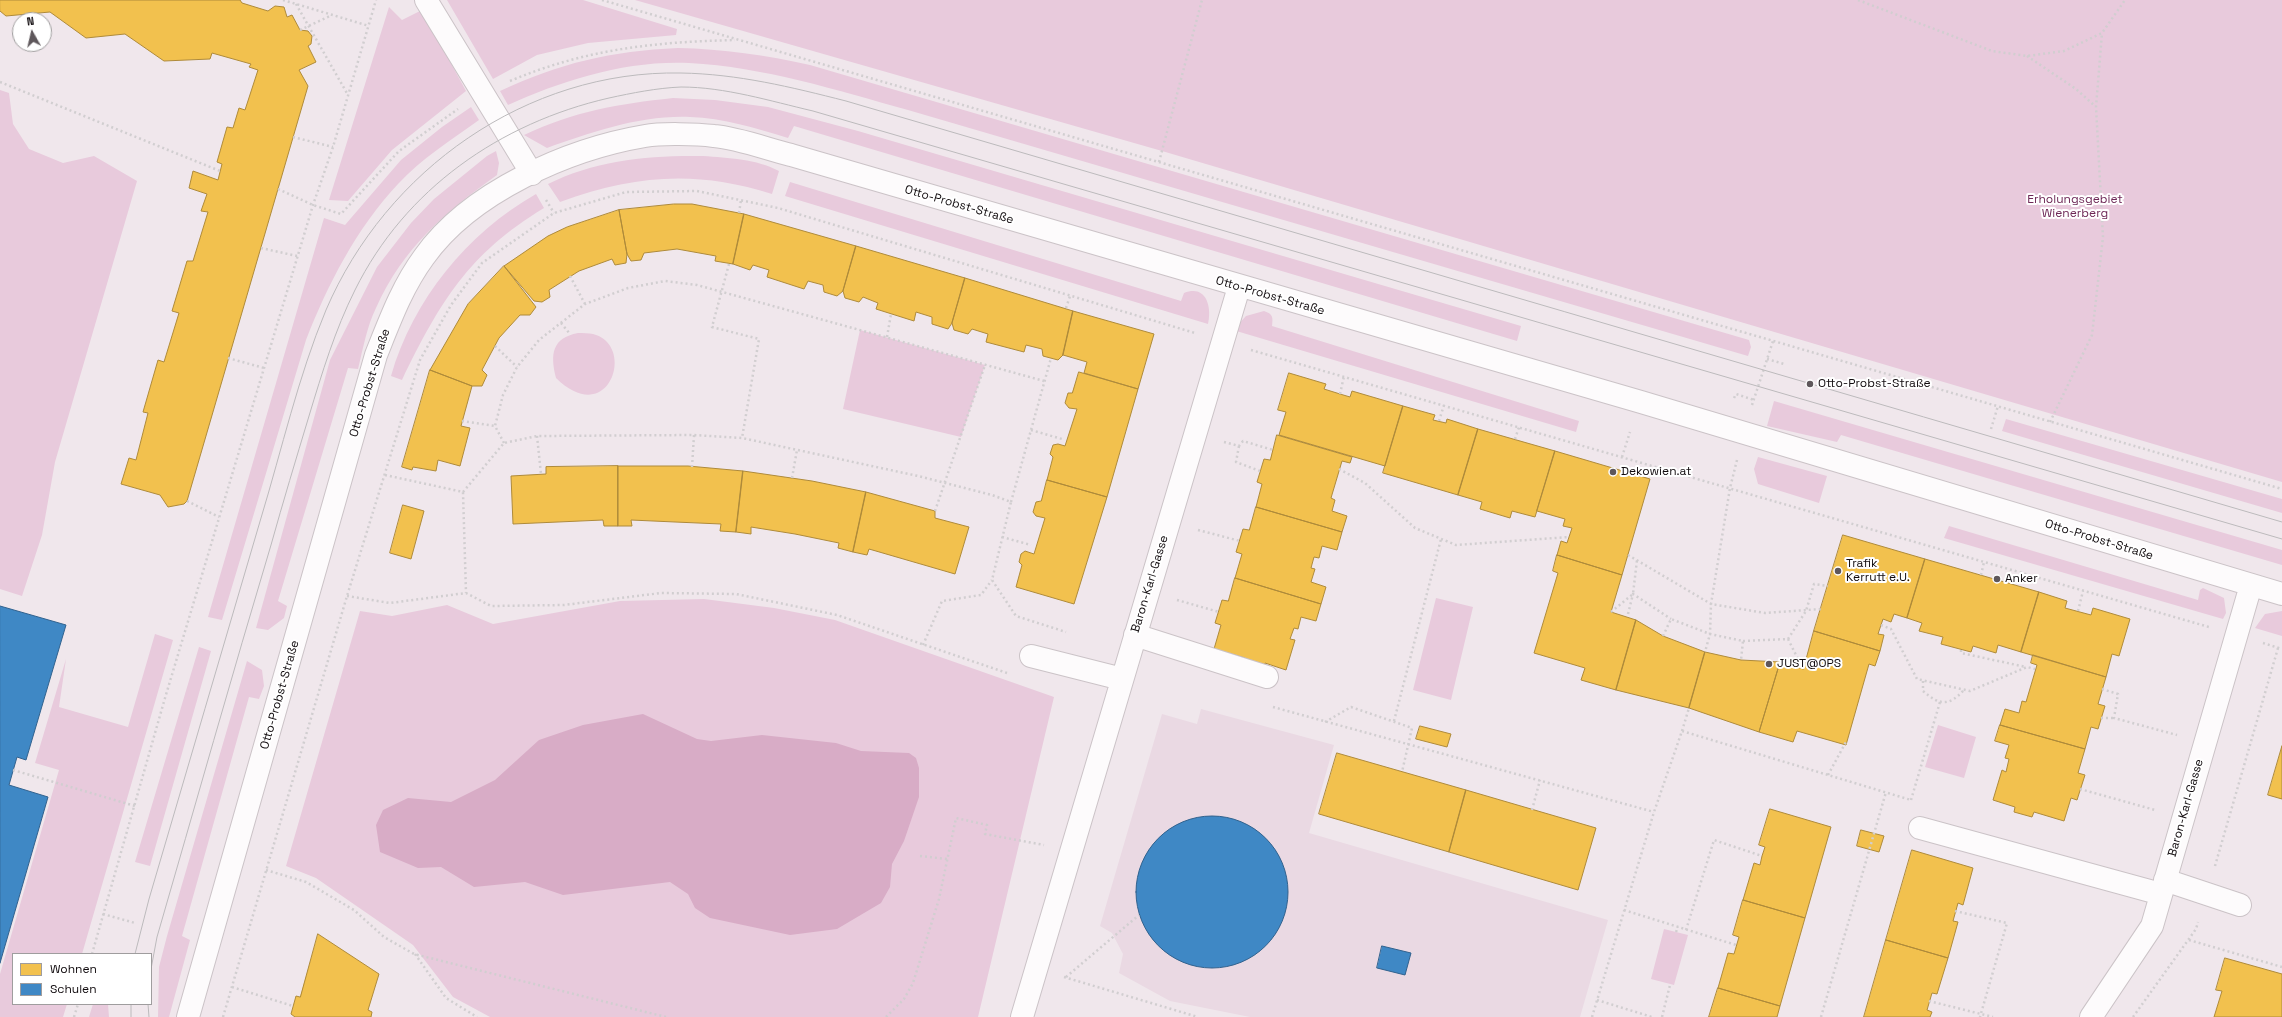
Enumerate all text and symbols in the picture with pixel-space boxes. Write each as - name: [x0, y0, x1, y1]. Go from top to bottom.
- north arrow: [12, 12, 52, 52]
- text: N: [26, 14, 35, 29]
- street label: Otto-Probst-Straße: [903, 183, 1015, 227]
- park label: Erholungsgebiet Wienerberg: [2027, 193, 2123, 221]
- street label: Otto-Probst-Straße: [1214, 274, 1326, 318]
- street label: Otto-Probst-Straße: [347, 327, 393, 439]
- place label: Otto-Probst-Straße: [1818, 377, 1931, 391]
- marker: Otto-Probst-Straße: [1805, 379, 1815, 389]
- place label: Dekowien.at: [1621, 465, 1692, 479]
- marker: Dekowien.at: [1608, 467, 1618, 477]
- street label: Otto-Probst-Straße: [2043, 517, 2155, 563]
- street label: Baron-Karl-Gasse: [1128, 534, 1172, 634]
- place label: Trafik Kerrutt e.U.: [1846, 557, 1910, 585]
- marker: Trafik Kerrutt e.U.: [1833, 566, 1843, 576]
- place label: Anker: [2005, 572, 2038, 586]
- marker: Anker: [1992, 574, 2002, 584]
- street label: Otto-Probst-Straße: [258, 639, 302, 751]
- place label: JUST@OPS: [1777, 657, 1841, 671]
- marker: JUST@OPS: [1764, 659, 1774, 669]
- street label: Baron-Karl-Gasse: [2165, 757, 2207, 859]
- legend: [12, 953, 152, 1005]
- text: Wohnen: [50, 961, 97, 977]
- text: Schulen: [50, 981, 97, 997]

